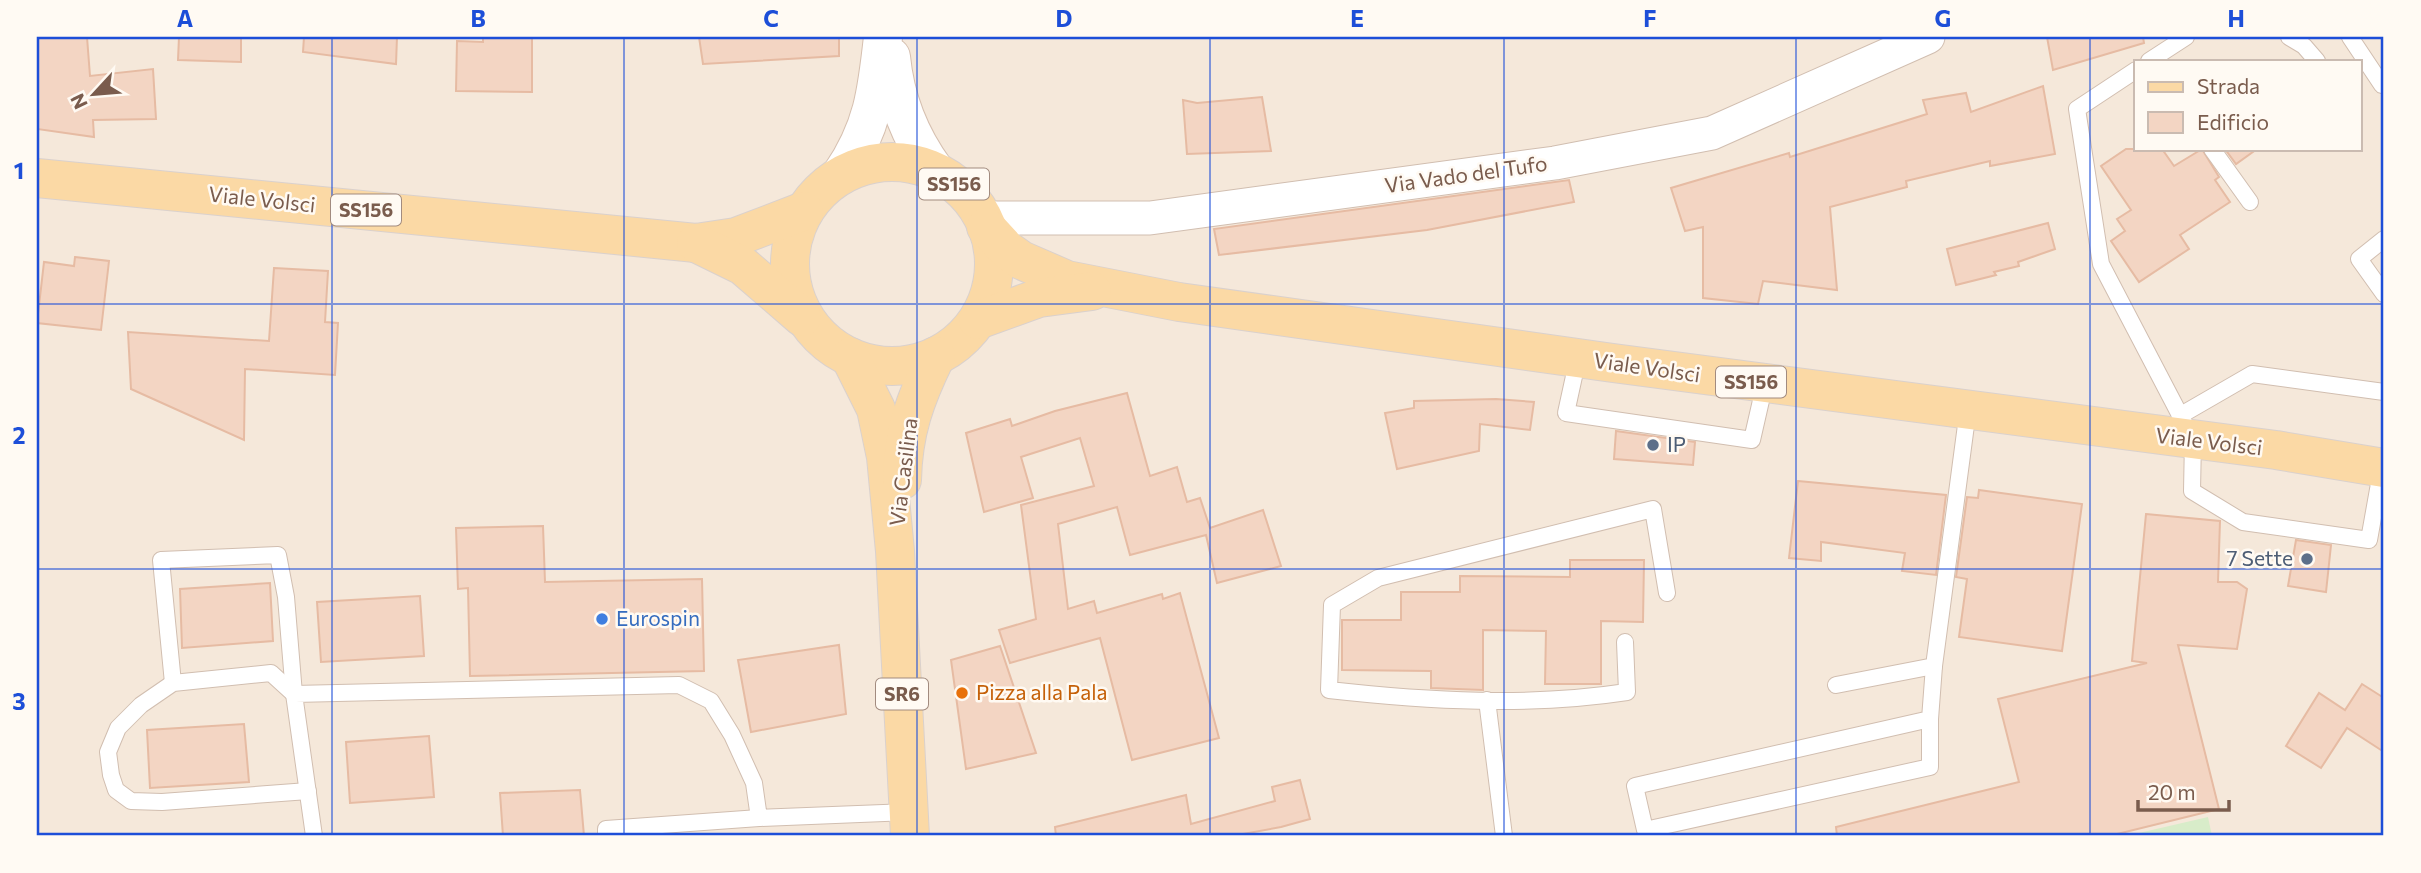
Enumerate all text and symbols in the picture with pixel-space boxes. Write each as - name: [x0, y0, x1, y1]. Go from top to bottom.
- text: A: [177, 4, 194, 32]
- text: B: [470, 4, 486, 32]
- text: C: [763, 4, 779, 32]
- text: D: [1056, 4, 1073, 32]
- text: E: [1350, 4, 1364, 32]
- text: F: [1643, 4, 1657, 32]
- text: G: [1935, 4, 1951, 32]
- text: H: [2227, 4, 2245, 32]
- north arrow: [60, 60, 130, 130]
- legend: [2134, 60, 2362, 150]
- text: Strada: [2197, 73, 2260, 98]
- text: N: [65, 90, 92, 113]
- text: Edificio: [2197, 109, 2269, 134]
- street label: Via Vado del Tufo: [1383, 150, 1549, 197]
- text: 1: [14, 156, 24, 184]
- road number: SS156: [919, 168, 989, 200]
- street label: Viale Volsci: [207, 180, 317, 217]
- road number: SS156: [331, 194, 401, 226]
- street label: Viale Volsci: [1592, 347, 1702, 386]
- road number: SS156: [1716, 366, 1786, 398]
- street label: Via Casilina: [883, 416, 922, 527]
- text: 2: [12, 421, 26, 449]
- street label: Viale Volsci: [2154, 422, 2264, 459]
- place label: IP: [1667, 431, 1686, 456]
- marker: IP: [1645, 437, 1661, 453]
- place label: 7 Sette: [2227, 545, 2293, 570]
- marker: 7 Sette: [2299, 551, 2315, 567]
- place label: Eurospin: [616, 605, 700, 630]
- marker: Eurospin: [594, 611, 610, 627]
- road number: SR6: [876, 678, 928, 709]
- place label: Pizza alla Pala: [976, 679, 1108, 704]
- marker: Pizza alla Pala: [954, 685, 970, 701]
- text: 3: [12, 687, 26, 715]
- scale bar: [2138, 768, 2228, 812]
- text: 20 m: [2148, 779, 2196, 804]

